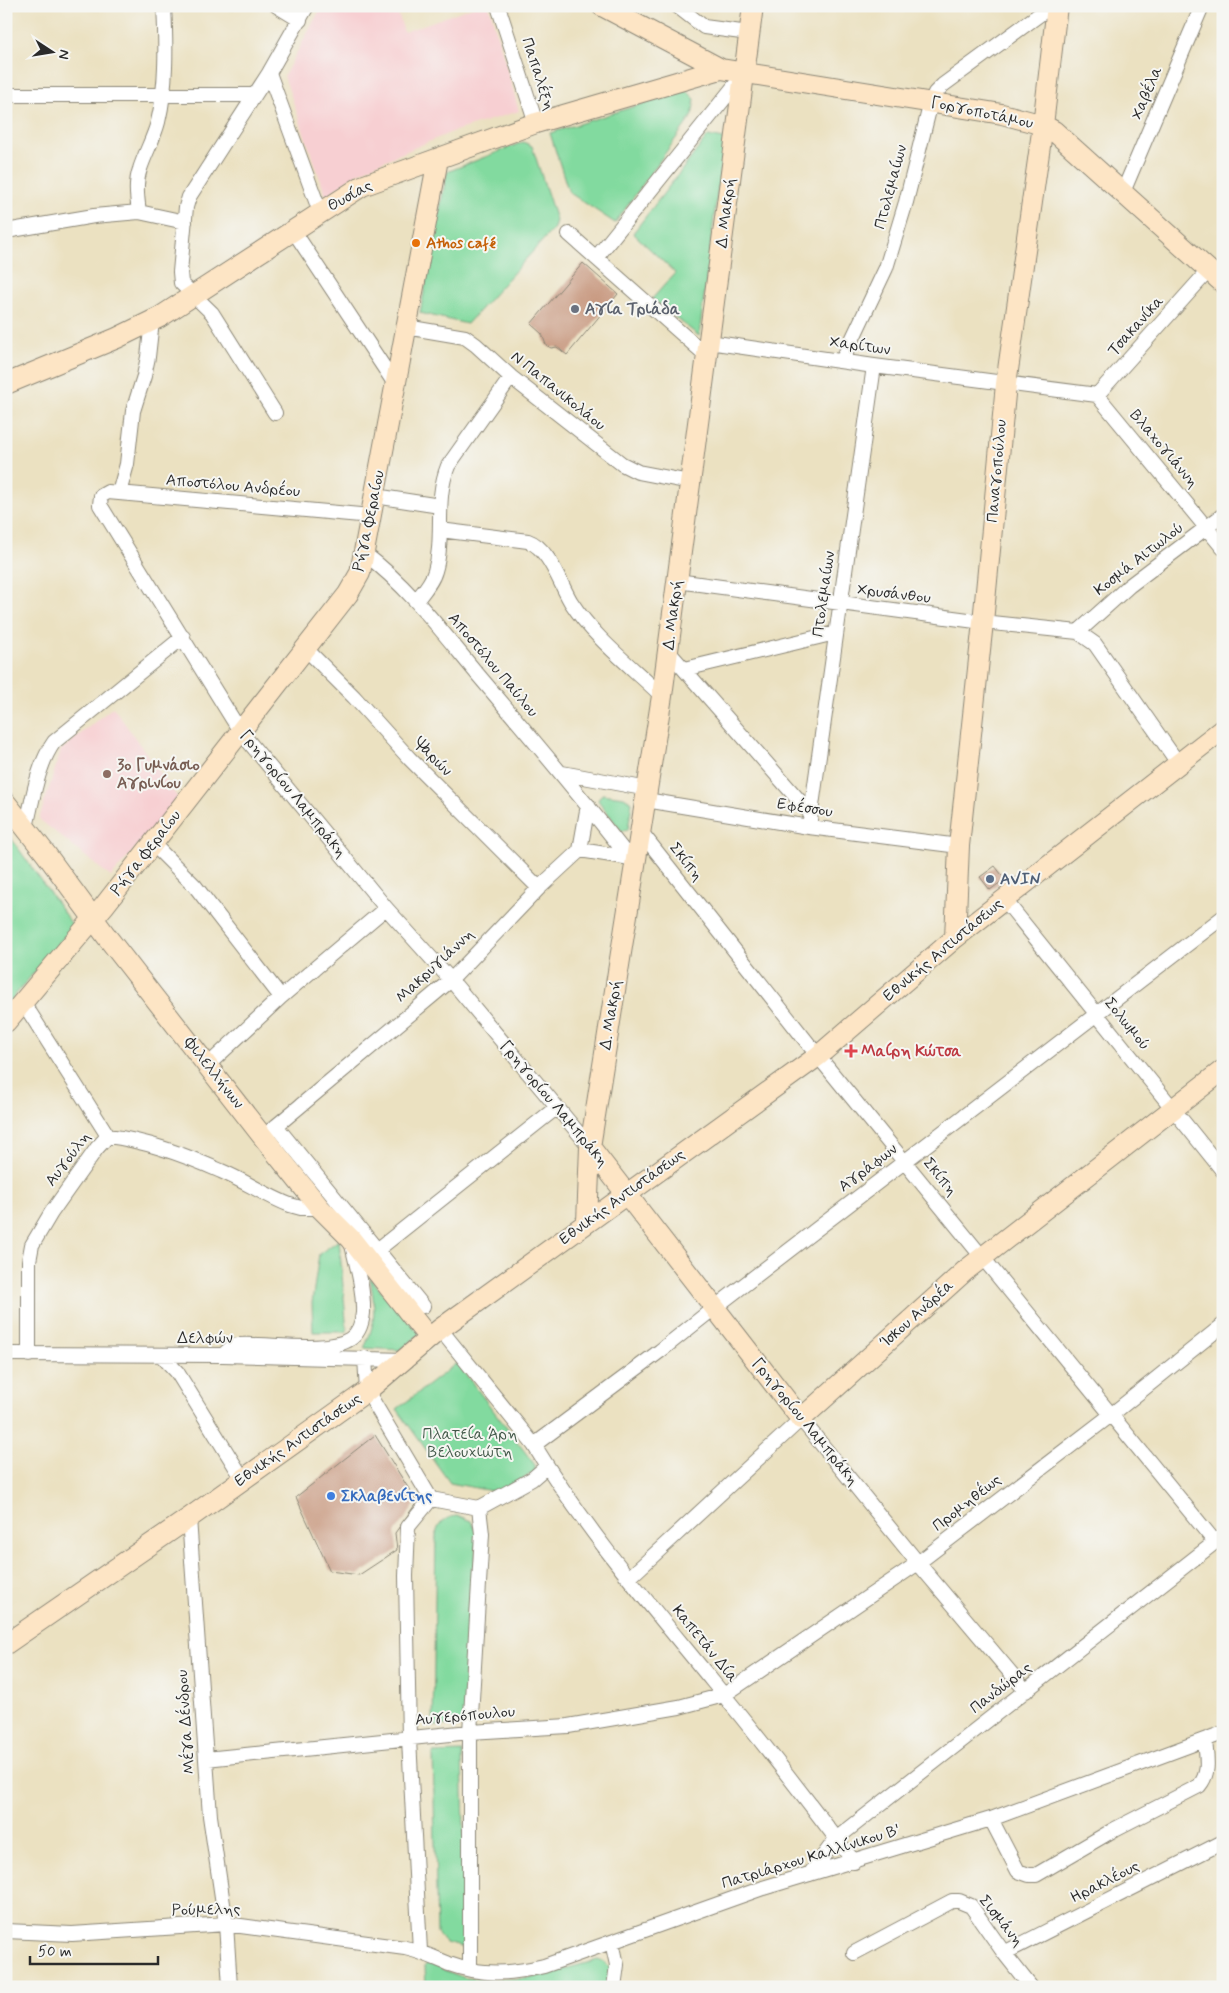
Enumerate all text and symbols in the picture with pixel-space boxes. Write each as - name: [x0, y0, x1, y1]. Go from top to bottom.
- north arrow: [28, 28, 78, 78]
- street label: Παπαλέξη: [516, 35, 561, 113]
- text: N: [54, 48, 74, 61]
- street label: Χαβέλα: [1126, 63, 1168, 123]
- street label: Γοργοποτάμου: [929, 92, 1035, 134]
- street label: Πτολεμαίων: [870, 142, 912, 232]
- street label: Θυσίας: [324, 175, 376, 217]
- street label: Δ. Μακρή: [711, 177, 741, 249]
- place label: Athos café: [426, 233, 497, 254]
- marker: Athos café: [410, 237, 422, 249]
- street label: Τσακανίκα: [1103, 291, 1169, 361]
- place label: Αγία Τριάδα: [585, 299, 681, 320]
- marker: Αγία Τριάδα: [569, 303, 581, 315]
- street label: Χαρίτων: [828, 331, 892, 361]
- street label: Ν Παπανικολάου: [506, 346, 610, 436]
- street label: Βλαχογιάννη: [1125, 405, 1203, 493]
- street label: Παναγοπούλου: [982, 418, 1012, 524]
- street label: Ρήγα Φεραίου: [348, 468, 390, 574]
- street label: Αποστόλου Ανδρέου: [165, 469, 301, 502]
- street label: Κοσμά Αιτωλού: [1090, 517, 1188, 601]
- street label: Πτολεμαίων: [808, 550, 840, 638]
- street label: Δ. Μακρή: [658, 579, 688, 651]
- street label: Χρυσάνθου: [856, 579, 932, 609]
- street label: Αποστόλου Παύλου: [443, 608, 543, 722]
- street label: Γρηγορίου Λαμπράκη: [235, 726, 351, 862]
- street label: Ψαρών: [409, 732, 457, 781]
- place label: 3ο Γυμνάσιο Αγρινίου: [117, 755, 200, 794]
- marker: 3ο Γυμνάσιο Αγρινίου: [101, 768, 113, 780]
- street label: Εφέσσου: [776, 792, 834, 823]
- street label: Ρήγα Φεραίου: [106, 806, 186, 900]
- street label: Σκίπη: [664, 838, 708, 886]
- place label: AVIN: [1000, 869, 1041, 890]
- marker: AVIN: [984, 873, 996, 885]
- street label: Εθνικής Αντιστάσεως: [879, 894, 1007, 1006]
- street label: Μακρυγιάννη: [391, 924, 479, 1008]
- street label: Δ. Μακρή: [595, 979, 627, 1051]
- street label: Σολωμού: [1099, 993, 1155, 1055]
- street label: Φιλελλήνων: [179, 1032, 249, 1113]
- street label: Γρηγορίου Λαμπράκη: [495, 1036, 613, 1172]
- place label: Μαίρη Κώτσα: [861, 1041, 962, 1062]
- marker: Μαίρη Κώτσα: [845, 1045, 857, 1057]
- street label: Αυγούλη: [41, 1127, 95, 1191]
- street label: Αγράφων: [834, 1139, 902, 1197]
- street label: Εθνικής Αντιστάσεως: [555, 1144, 689, 1250]
- street label: Σκίπη: [918, 1153, 962, 1201]
- street label: Ίσκου Ανδρέα: [875, 1275, 958, 1353]
- street label: Δελφών: [177, 1328, 233, 1349]
- street label: Γρηγορίου Λαμπράκη: [747, 1354, 863, 1490]
- street label: Εθνικής Αντιστάσεως: [230, 1388, 366, 1492]
- park label: Πλατεία Άρη Βελουχιώτη: [422, 1424, 518, 1463]
- street label: Προμηθέως: [928, 1469, 1006, 1537]
- place label: Σκλαβενίτης: [341, 1486, 432, 1507]
- marker: Σκλαβενίτης: [325, 1490, 337, 1502]
- street label: Καπετάν Δία: [667, 1601, 743, 1687]
- street label: Πανδώρας: [966, 1657, 1036, 1719]
- street label: Μέγα Δένδρου: [171, 1669, 200, 1775]
- street label: Αυγερόπουλου: [414, 1701, 516, 1731]
- street label: Πατριάρχου Καλλίνικου B': [719, 1820, 903, 1894]
- street label: Ηρακλέους: [1066, 1855, 1143, 1908]
- street label: Σισμάνη: [974, 1891, 1028, 1951]
- street label: Ρούμελης: [171, 1899, 241, 1921]
- scale bar: [30, 1933, 158, 1965]
- text: 50 m: [38, 1942, 72, 1962]

